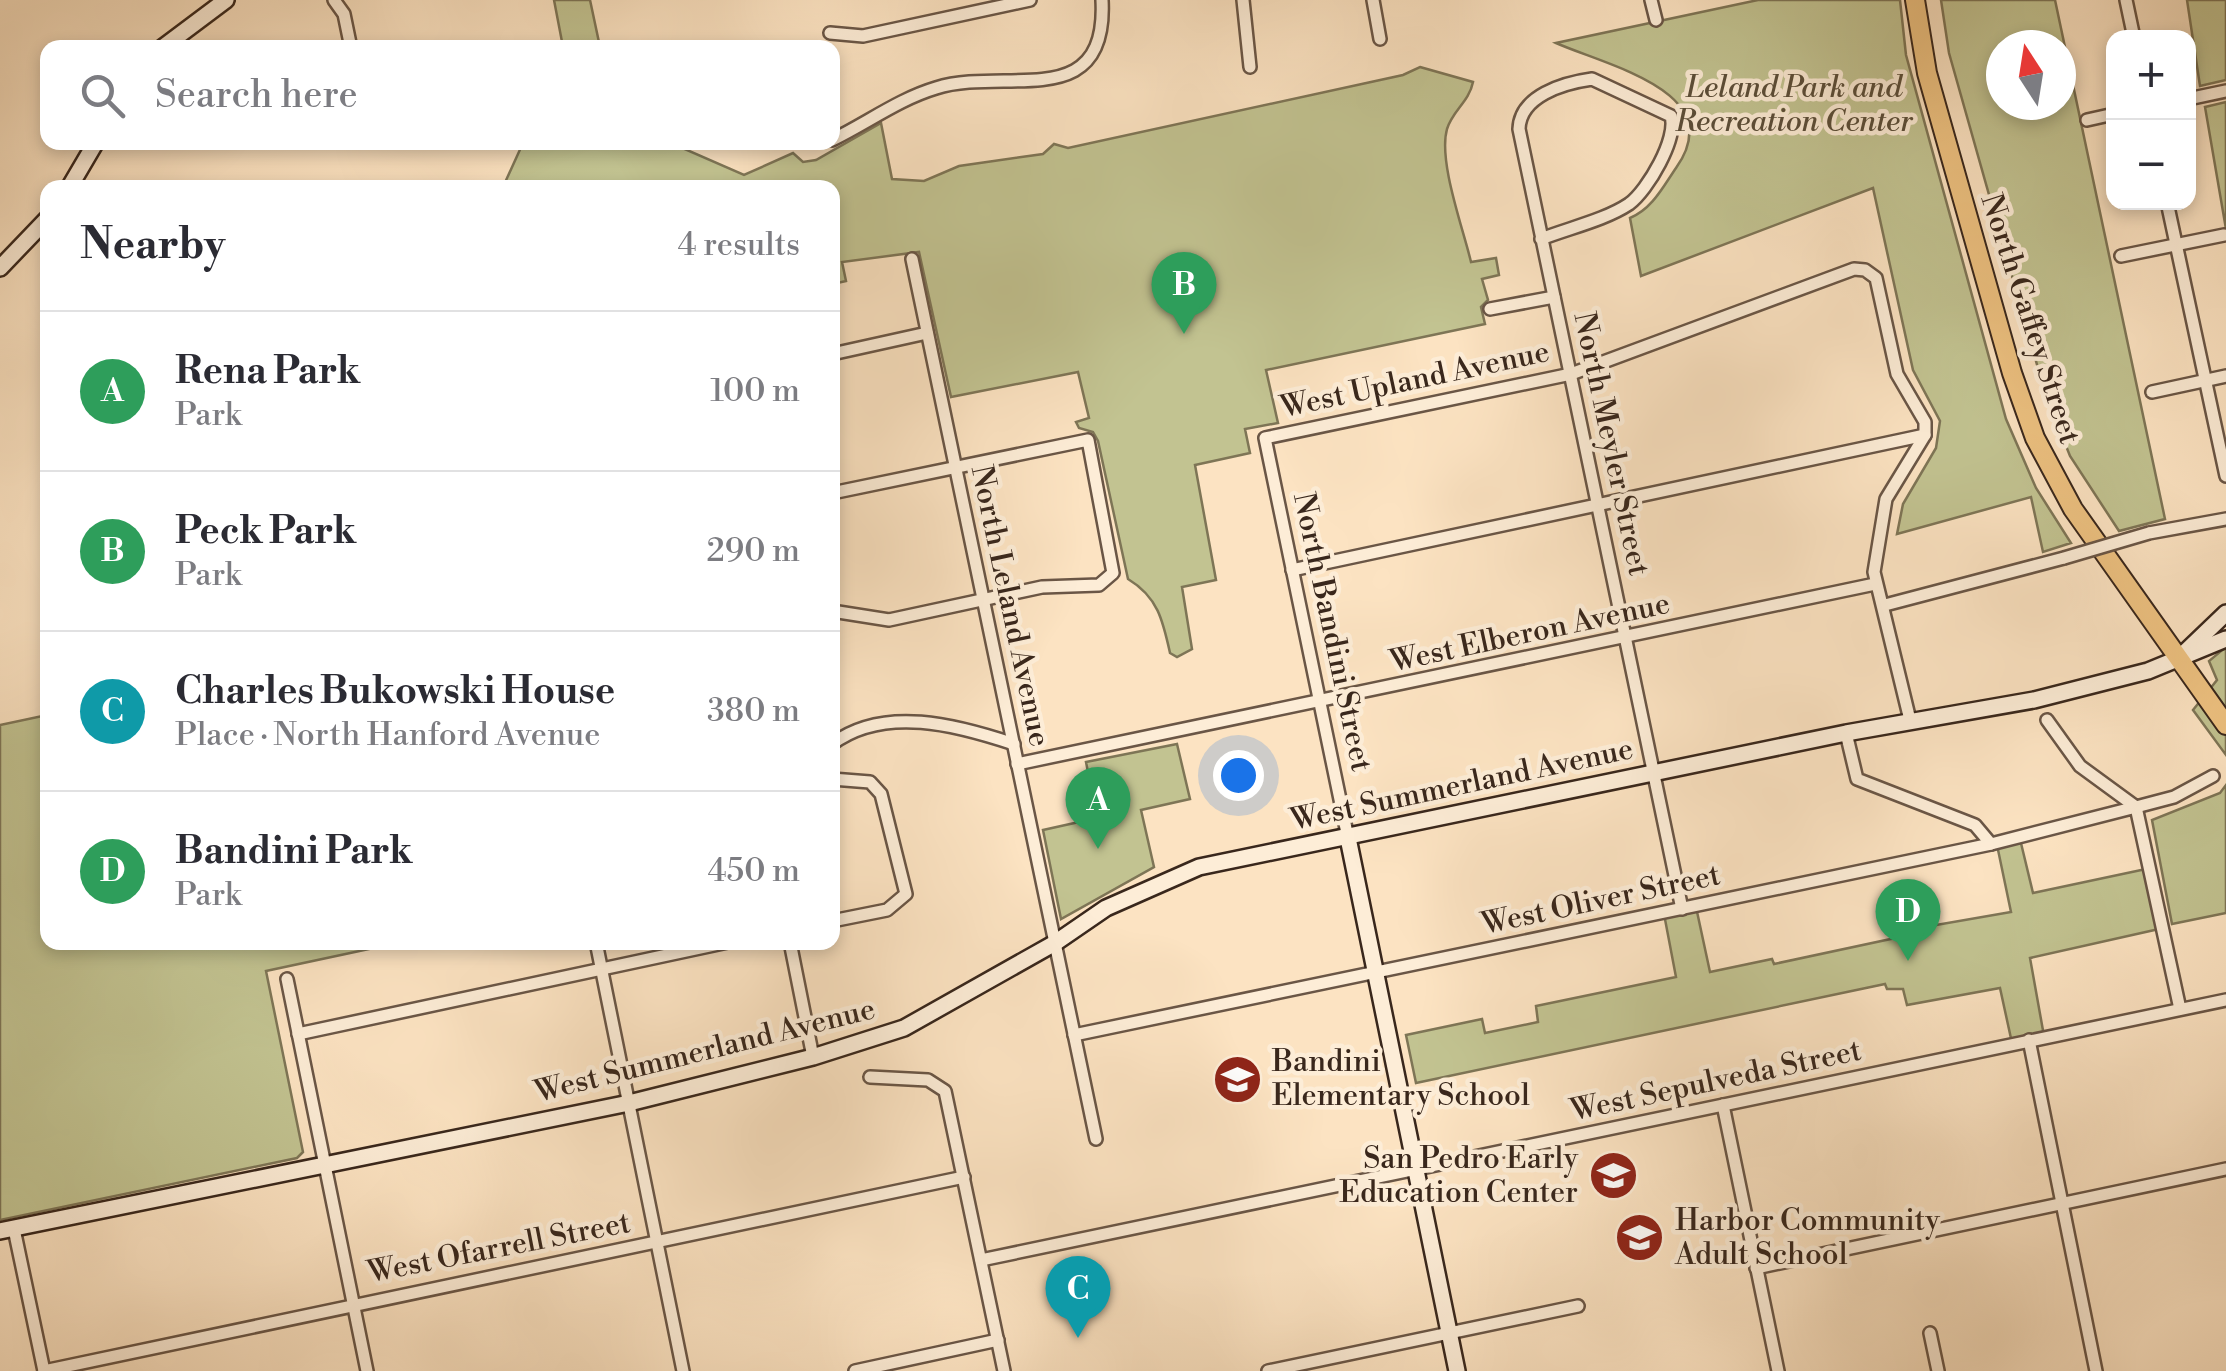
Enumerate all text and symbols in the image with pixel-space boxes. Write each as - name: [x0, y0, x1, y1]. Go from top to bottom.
- north arrow: [1986, 30, 2076, 120]
- map controls: [2106, 30, 2196, 210]
- button: +: [2106, 30, 2196, 120]
- search box: [40, 40, 840, 150]
- icon: search: [75, 68, 130, 123]
- park label: Leland Park and Recreation Center: [1674, 69, 1914, 141]
- text: Search here: [155, 72, 358, 119]
- button: −: [2106, 120, 2196, 210]
- street label: North Gaffey Street: [1972, 189, 2089, 449]
- text: Nearby: [80, 219, 225, 272]
- text: 4 results: [678, 225, 800, 265]
- pin: B: [1152, 252, 1216, 334]
- street label: North Meyler Street: [1565, 309, 1658, 580]
- street label: West Upland Avenue: [1276, 333, 1553, 427]
- text: Rena Park: [175, 348, 360, 395]
- text: A: [101, 371, 124, 411]
- text: 100 m: [710, 371, 800, 411]
- text: Park: [175, 395, 242, 435]
- street label: North Leland Avenue: [962, 462, 1058, 750]
- street label: North Bandini Street: [1284, 489, 1380, 775]
- text: Peck Park: [175, 508, 356, 555]
- text: B: [100, 531, 125, 571]
- text: 290 m: [707, 531, 800, 571]
- text: Park: [175, 555, 242, 595]
- street label: West Elberon Avenue: [1386, 585, 1673, 681]
- text: Charles Bukowski House: [175, 668, 615, 715]
- text: C: [101, 691, 124, 731]
- text: 380 m: [707, 691, 800, 731]
- text: Place · North Hanford Avenue: [175, 715, 601, 755]
- street label: West Summerland Avenue: [1286, 730, 1637, 840]
- your location: [1213, 750, 1264, 801]
- pin: A: [1066, 766, 1130, 849]
- text: Bandini Park: [175, 828, 413, 875]
- text: D: [100, 851, 125, 891]
- text: 450 m: [707, 851, 800, 891]
- street label: West Oliver Street: [1477, 856, 1724, 944]
- text: Park: [175, 875, 242, 915]
- pin: D: [1876, 878, 1940, 961]
- street label: West Summerland Avenue: [530, 990, 879, 1112]
- street label: West Sepulveda Street: [1566, 1032, 1865, 1131]
- place label: Bandini Elementary School: [1271, 1043, 1530, 1115]
- school or university icon: Bandini Elementary School: [1211, 1053, 1263, 1105]
- place label: San Pedro Early Education Center: [1339, 1140, 1578, 1212]
- school or university icon: San Pedro Early Education Center: [1587, 1150, 1639, 1202]
- place label: Harbor Community Adult School: [1674, 1202, 1940, 1274]
- street label: West Ofarrell Street: [363, 1204, 634, 1292]
- school or university icon: Harbor Community Adult School: [1614, 1212, 1666, 1264]
- pin: C: [1046, 1256, 1110, 1338]

